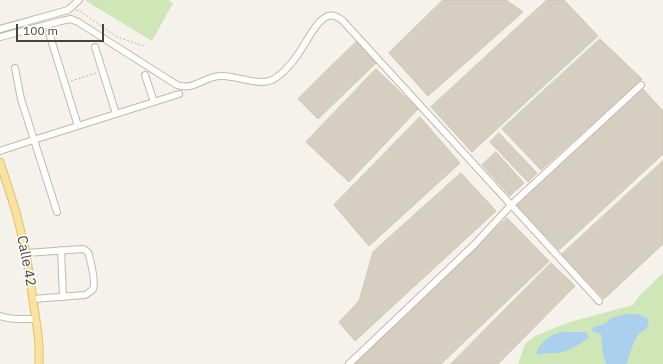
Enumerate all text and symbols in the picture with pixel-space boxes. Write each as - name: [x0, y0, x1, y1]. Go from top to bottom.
- scale bar: [18, 16, 106, 42]
- text: 100 m: [23, 23, 58, 38]
- street label: Calle 42: [13, 234, 39, 288]

